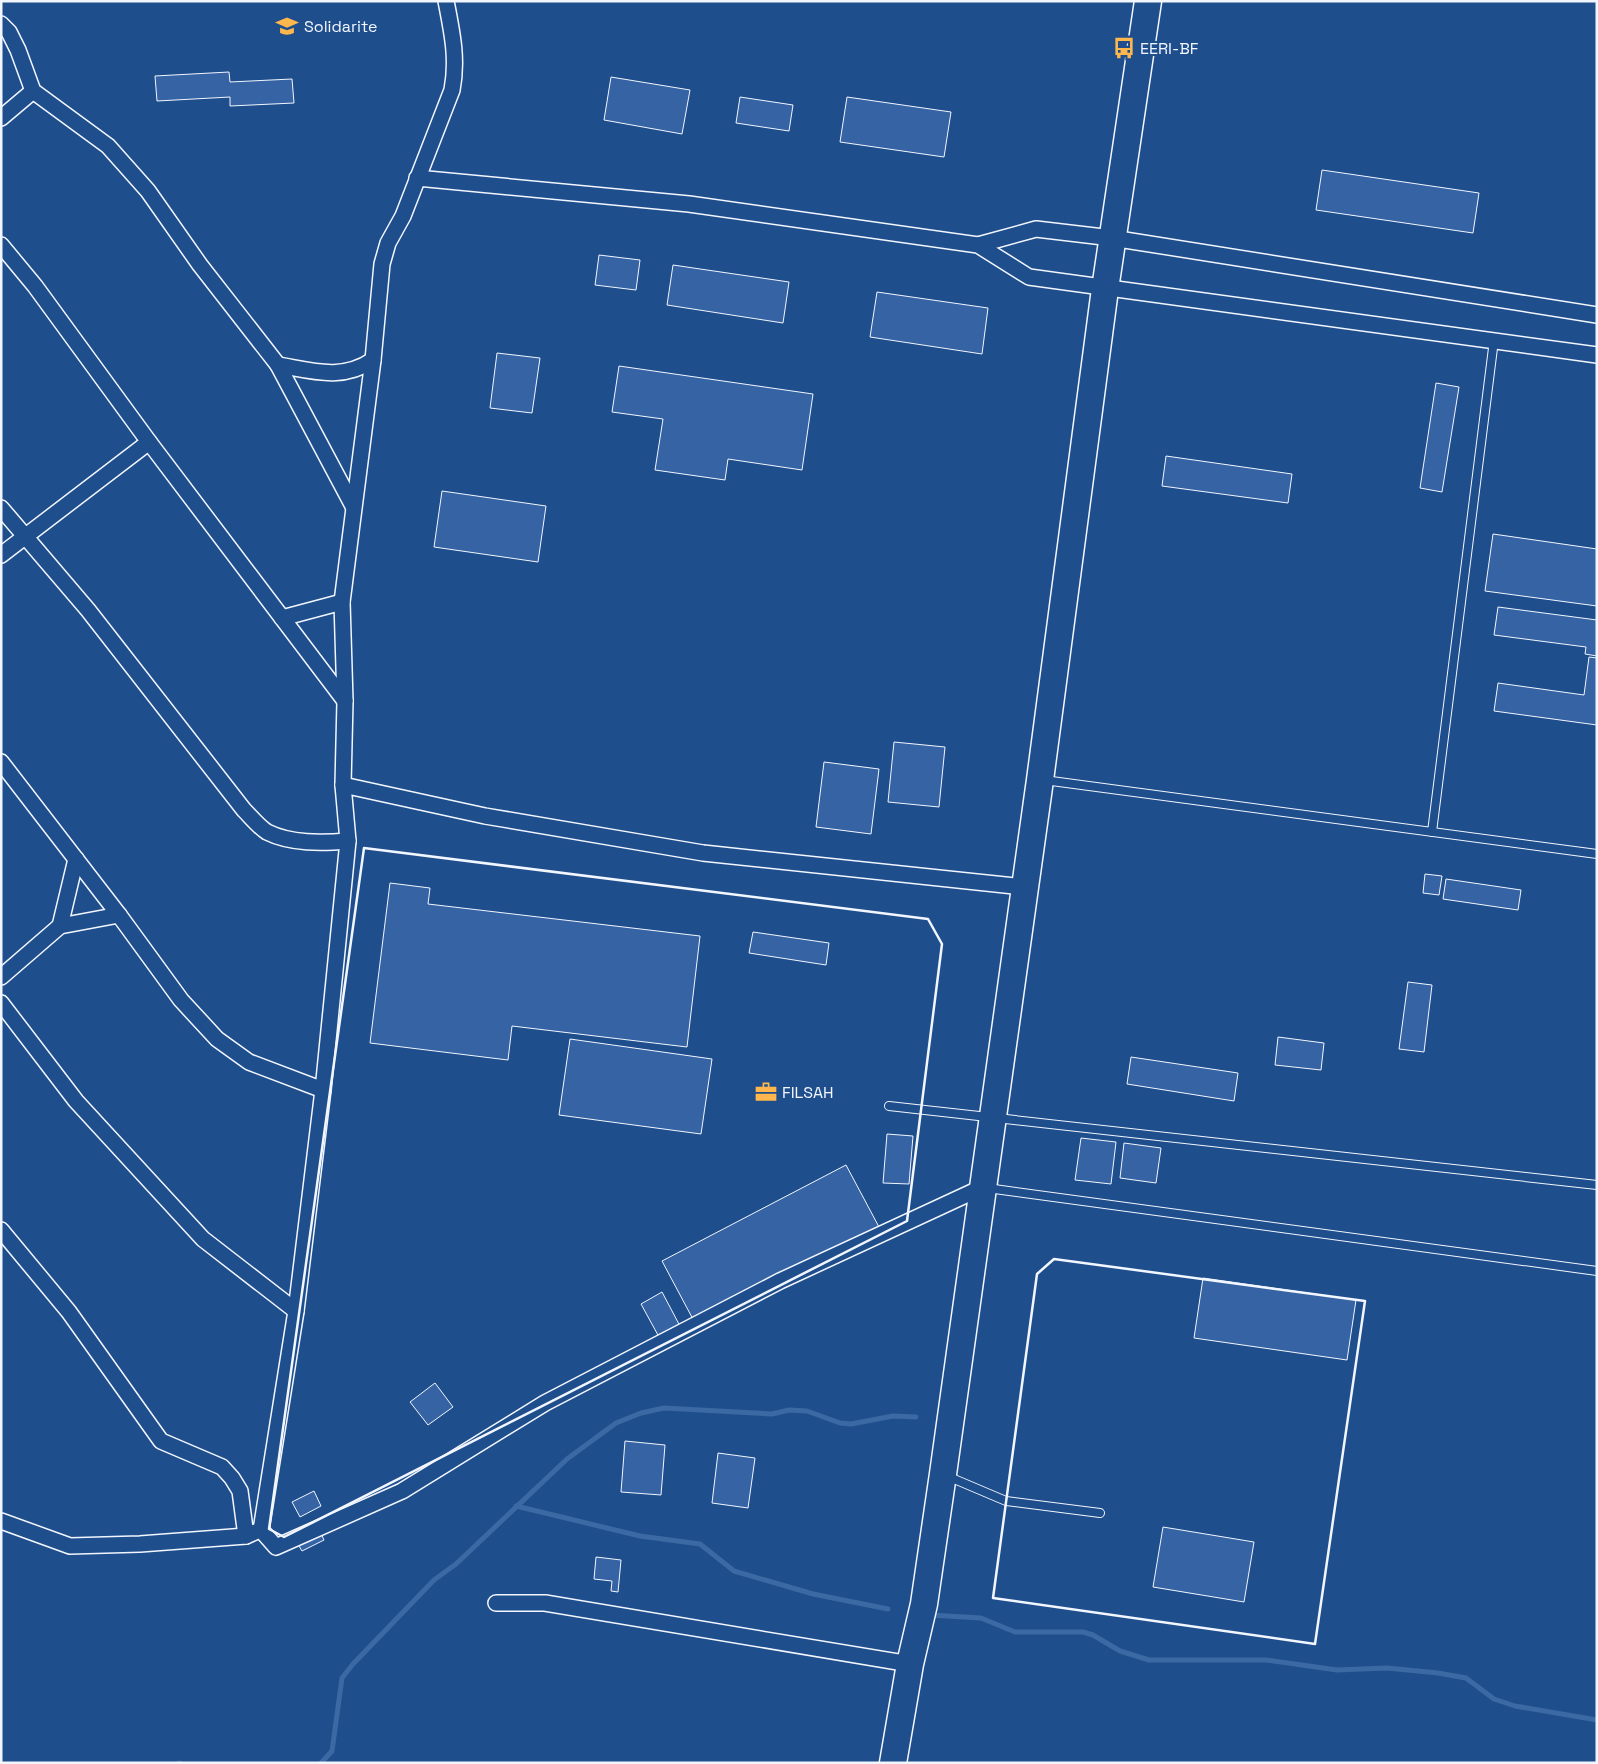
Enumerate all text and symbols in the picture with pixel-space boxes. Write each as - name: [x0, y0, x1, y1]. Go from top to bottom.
- school or university icon: Solidarite: [274, 13, 300, 39]
- place label: Solidarite: [304, 16, 378, 37]
- bus stop icon: EERI-BF: [1111, 35, 1137, 61]
- place label: EERI-BF: [1140, 38, 1199, 59]
- office icon: FILSAH: [753, 1079, 779, 1105]
- place label: FILSAH: [782, 1082, 834, 1103]

